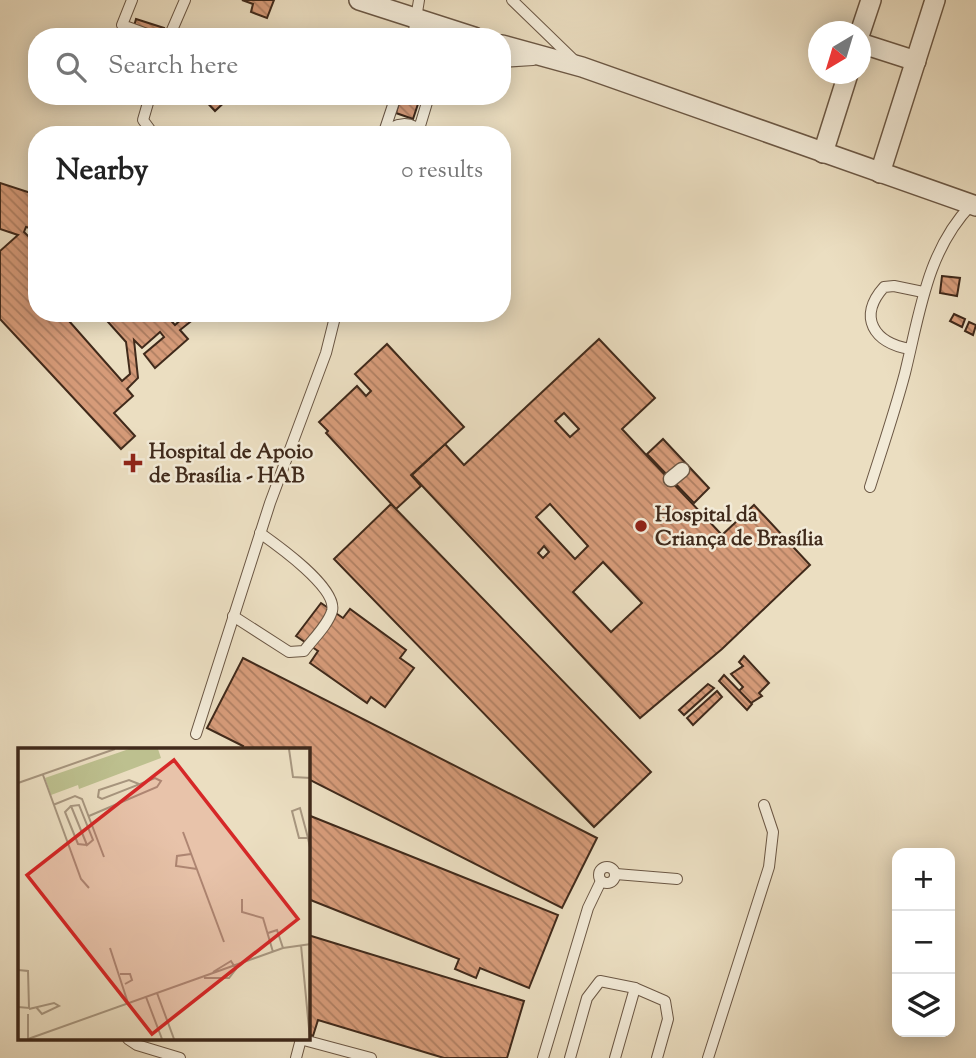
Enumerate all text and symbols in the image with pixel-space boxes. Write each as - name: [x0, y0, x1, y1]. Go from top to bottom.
- north arrow: [808, 21, 871, 84]
- search box: [28, 28, 511, 105]
- icon: search: [52, 48, 90, 86]
- text: Search here: [108, 48, 238, 85]
- text: Nearby: [56, 150, 148, 193]
- text: 0 results: [401, 155, 483, 188]
- place label: Hospital de Apoio de Brasília - HAB: [149, 438, 314, 492]
- marker: Hospital de Apoio de Brasília - HAB: [123, 453, 143, 473]
- place label: Hospital da Criança de Brasília: [655, 501, 824, 555]
- marker: Hospital da Criança de Brasília: [633, 518, 649, 534]
- inset map: [18, 748, 310, 1040]
- map controls: [892, 848, 955, 1037]
- button: +: [892, 848, 955, 911]
- button: −: [892, 911, 955, 974]
- button: layers: [892, 974, 955, 1037]

